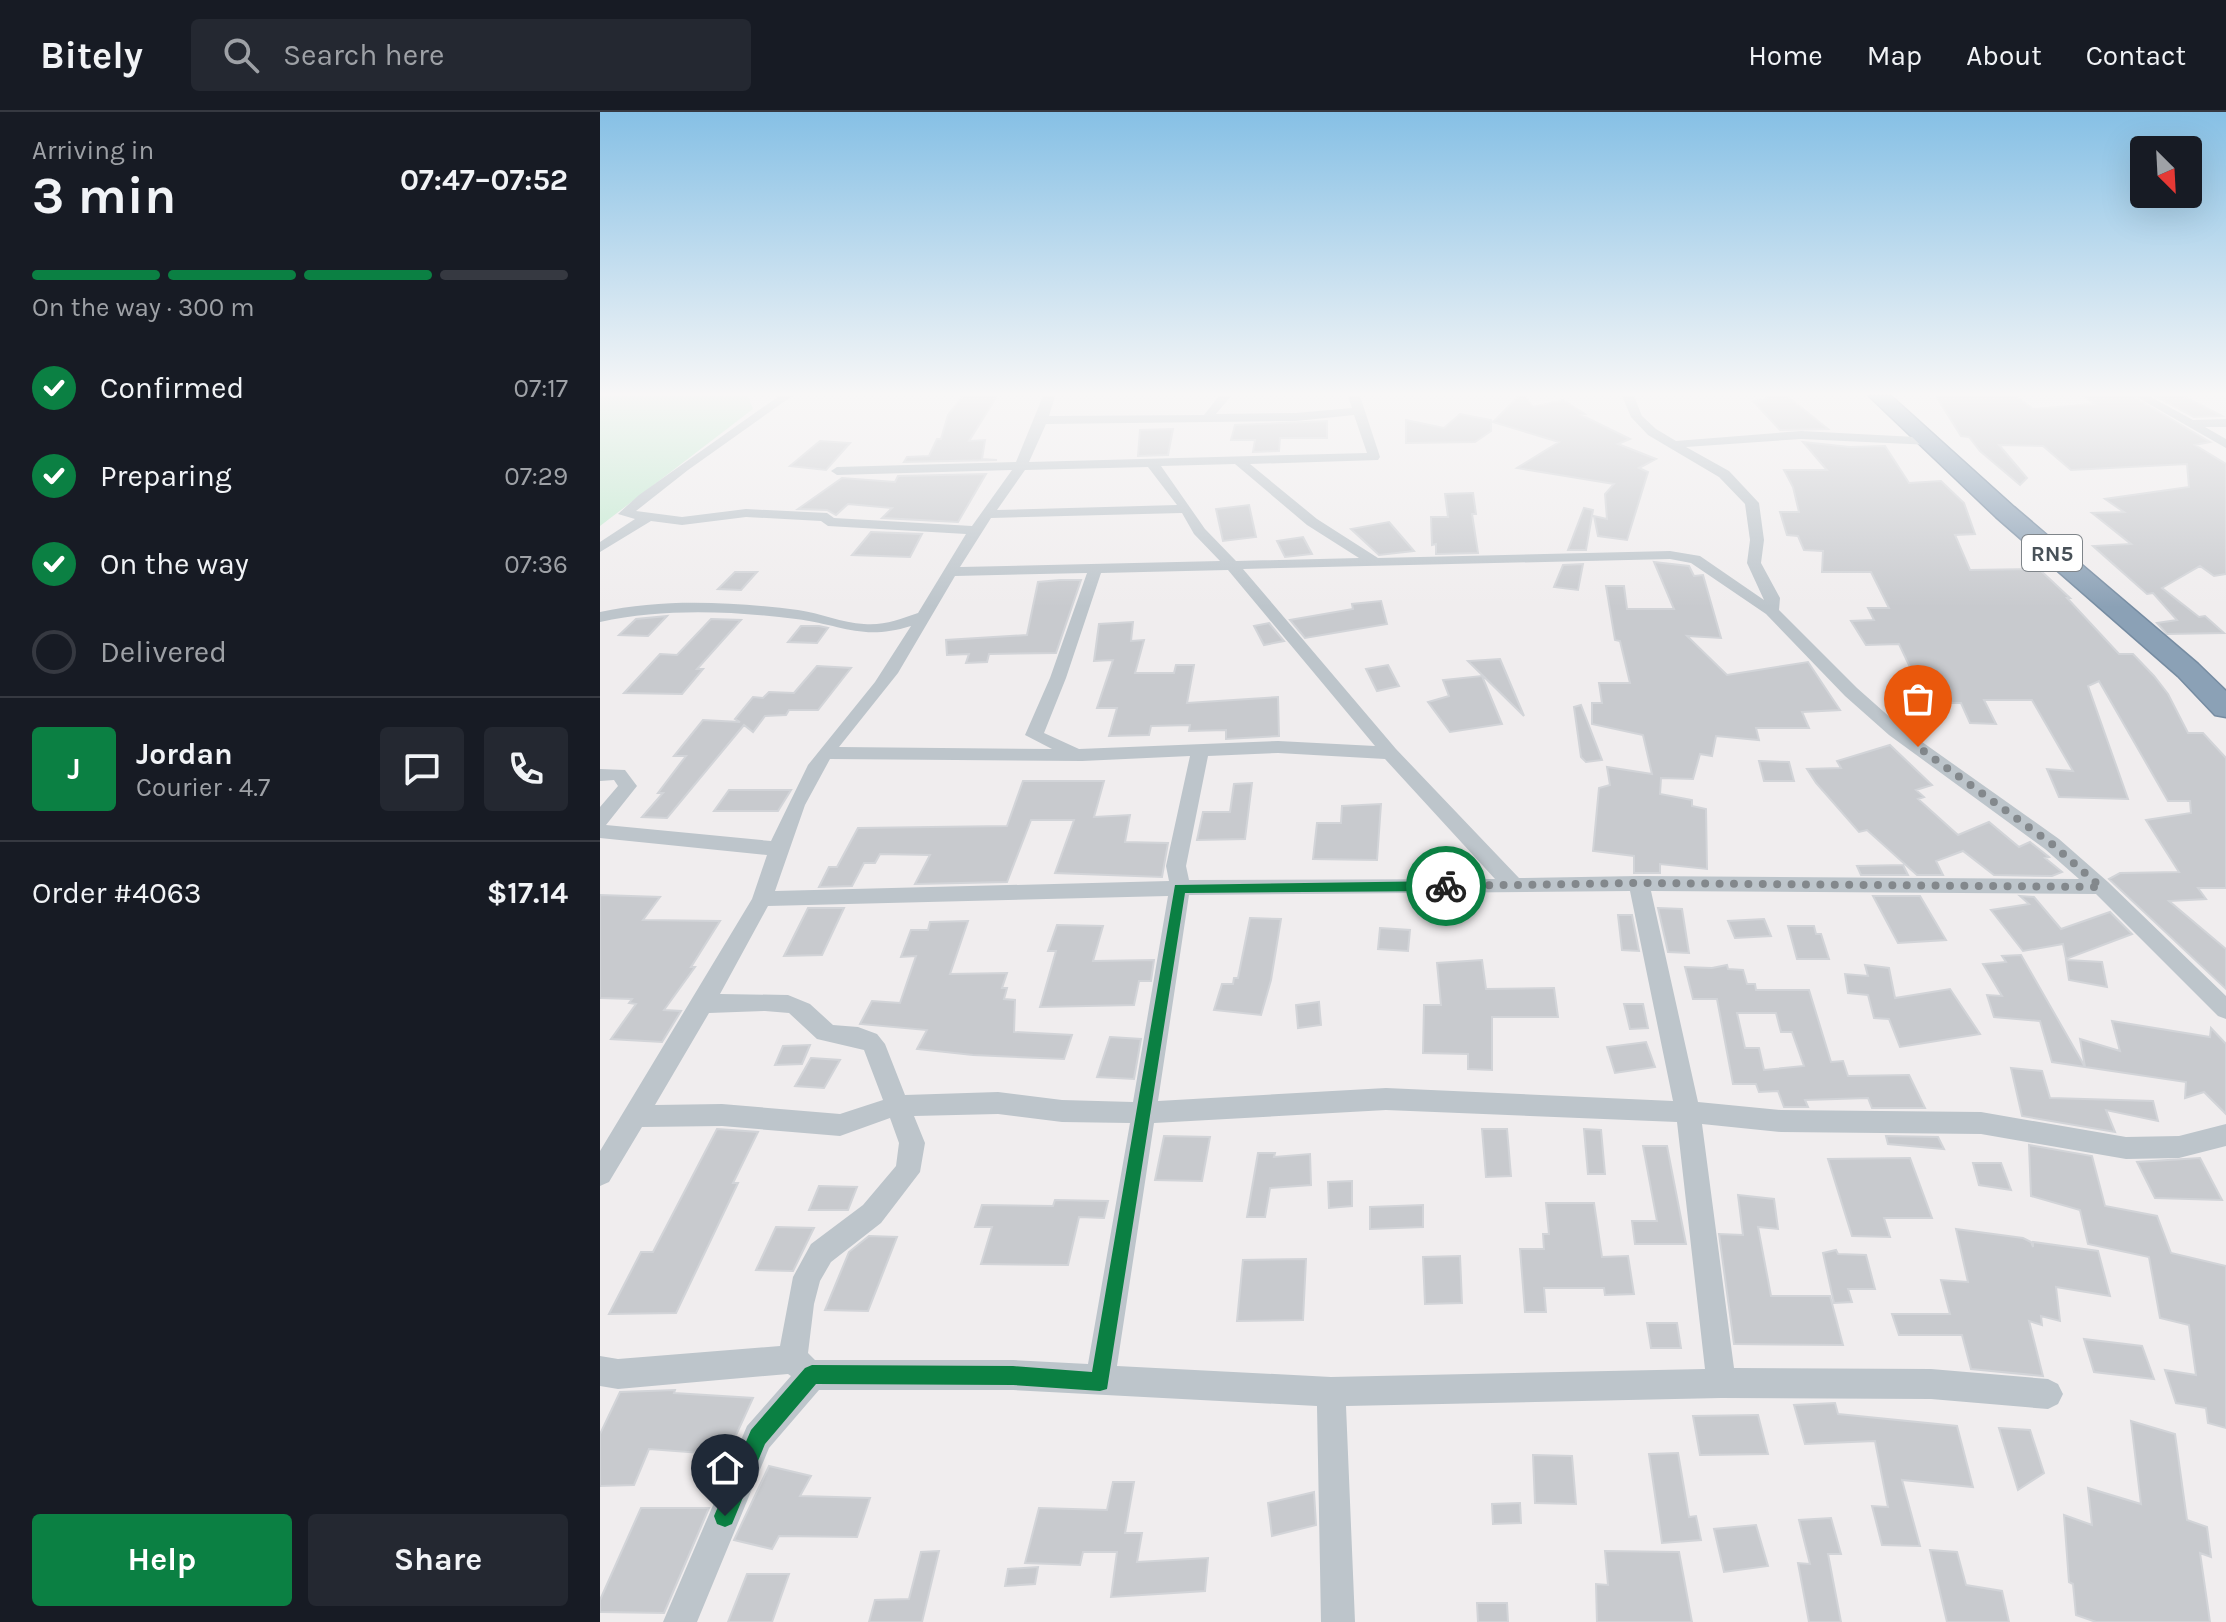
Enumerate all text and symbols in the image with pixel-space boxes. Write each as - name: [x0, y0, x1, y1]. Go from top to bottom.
- search box: [191, 19, 751, 91]
- text: Bitely: [40, 33, 143, 78]
- icon: search: [219, 33, 263, 77]
- text: Search here: [283, 37, 444, 73]
- text: Home: [1748, 39, 1823, 72]
- text: Map: [1867, 39, 1922, 72]
- text: About: [1966, 39, 2042, 72]
- text: Contact: [2086, 39, 2186, 72]
- text: Arriving in: [32, 135, 154, 166]
- north arrow: [2130, 136, 2202, 208]
- map controls: [2130, 136, 2202, 208]
- text: 07:47–07:52: [400, 162, 568, 198]
- text: 3 min: [32, 165, 176, 226]
- text: On the way · 300 m: [32, 292, 255, 323]
- icon: check: [32, 366, 76, 410]
- text: Confirmed: [100, 370, 244, 406]
- text: 07:17: [514, 373, 568, 404]
- icon: check: [32, 454, 76, 498]
- text: Preparing: [100, 458, 232, 494]
- text: 07:29: [504, 461, 568, 492]
- road number: RN5: [2022, 535, 2082, 571]
- icon: check: [32, 542, 76, 586]
- text: On the way: [100, 546, 249, 582]
- text: 07:36: [504, 549, 568, 580]
- text: Delivered: [100, 634, 227, 670]
- pin: [1884, 665, 1952, 747]
- icon: bag: [1896, 677, 1940, 721]
- button: chat: [380, 727, 464, 811]
- button: phone: [484, 727, 568, 811]
- text: Jordan: [136, 736, 233, 772]
- text: J: [67, 751, 81, 787]
- text: Courier · 4.7: [136, 772, 270, 803]
- courier: [1406, 846, 1486, 926]
- icon: bike: [1424, 864, 1468, 908]
- text: Order #4063: [32, 875, 202, 911]
- text: $17.14: [487, 875, 568, 911]
- pin: [691, 1434, 759, 1516]
- icon: home: [703, 1446, 747, 1490]
- button: Help: [32, 1514, 292, 1606]
- button: Share: [308, 1514, 568, 1606]

